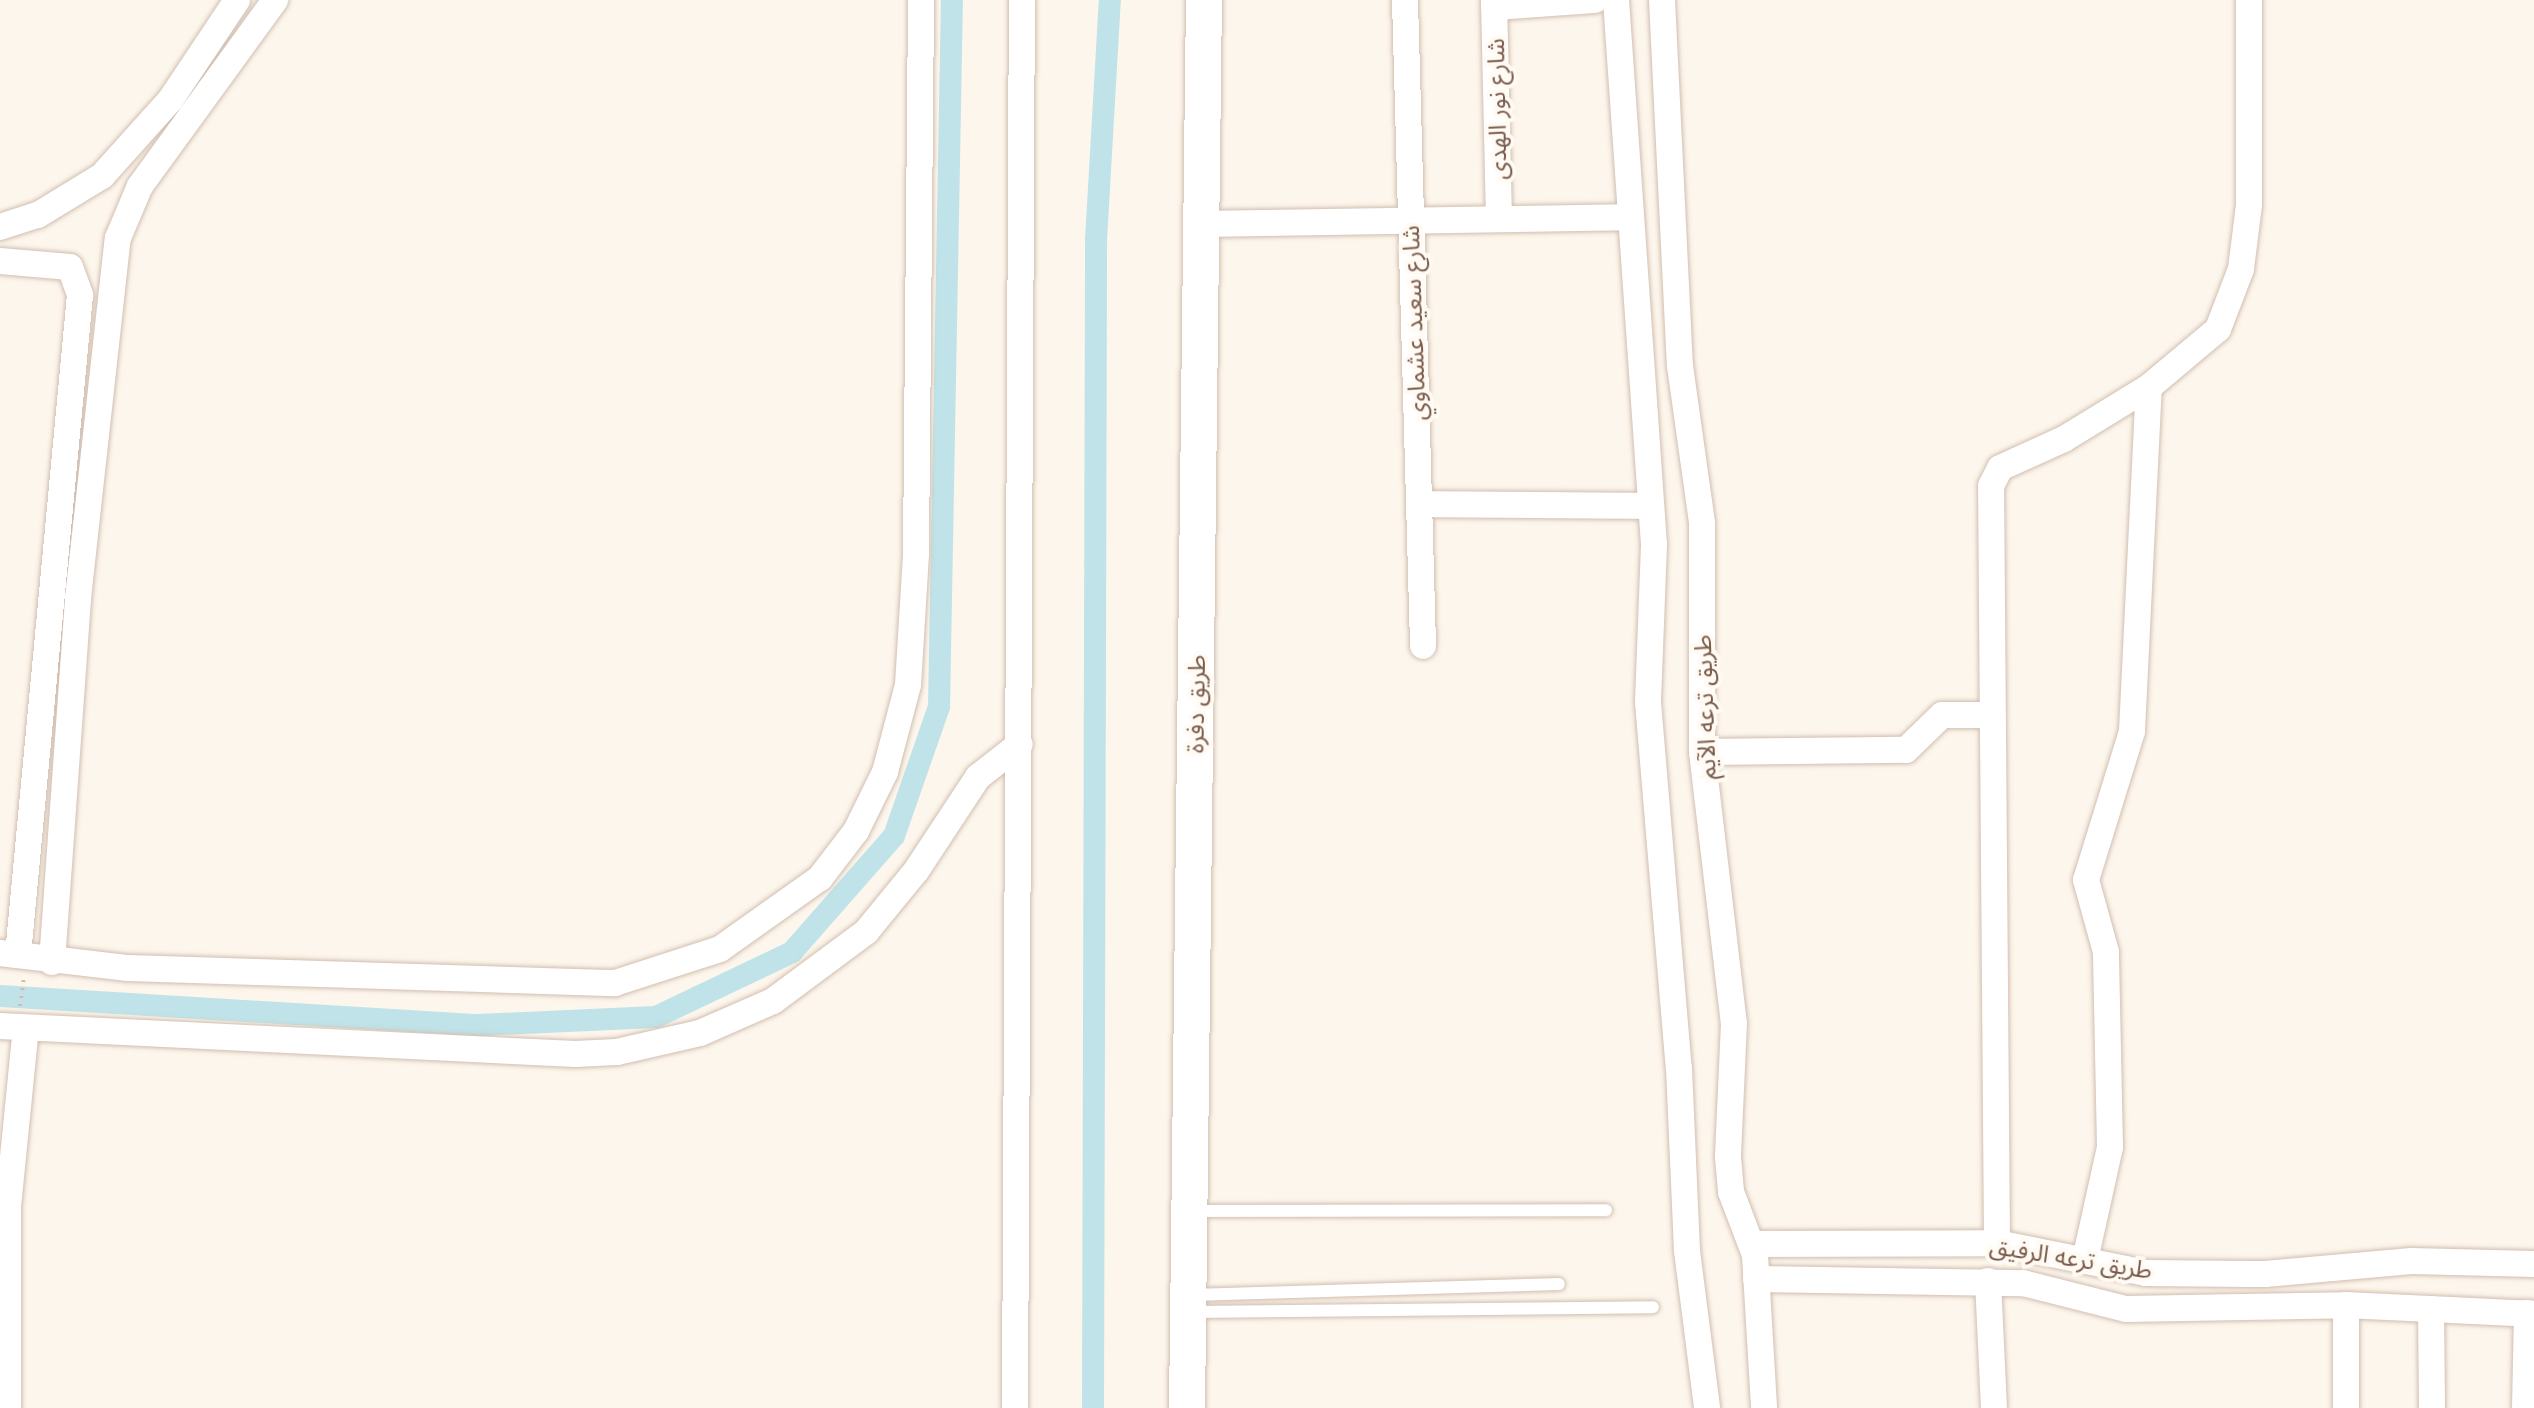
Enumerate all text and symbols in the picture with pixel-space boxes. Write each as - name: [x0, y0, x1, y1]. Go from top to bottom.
- street label: شارع نور الهدى: [1481, 38, 1513, 180]
- street label: شارع سعيد عشماوي: [1396, 225, 1432, 421]
- street label: طريق ترعه الآيم: [1688, 634, 1722, 780]
- street label: طريق دفرة: [1181, 654, 1211, 754]
- street label: طريق ترعه الرفيق: [1988, 1231, 2154, 1285]

